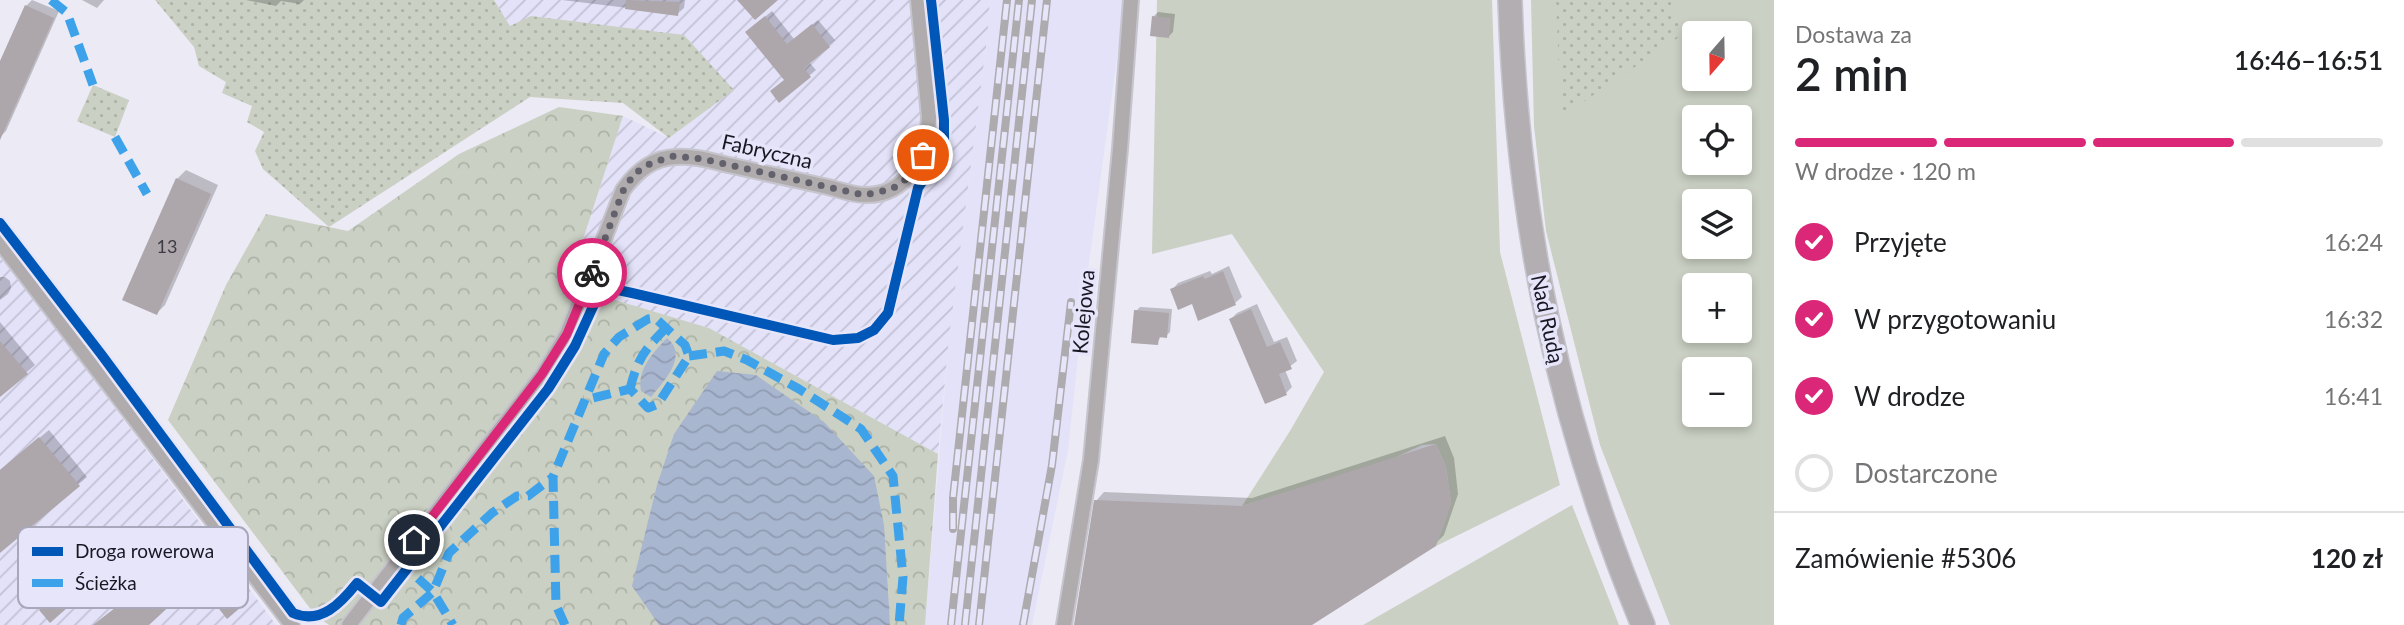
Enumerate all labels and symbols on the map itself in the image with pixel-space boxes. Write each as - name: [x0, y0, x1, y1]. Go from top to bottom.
- north arrow: [1682, 21, 1752, 91]
- pin: [893, 125, 953, 185]
- street label: Fabryczna: [719, 128, 815, 173]
- house number: 13: [157, 235, 177, 257]
- courier: [557, 238, 627, 308]
- street label: Kolejowa: [1066, 269, 1099, 355]
- street label: Nad Rudą: [1527, 272, 1570, 366]
- pin: [384, 510, 444, 570]
- legend: [18, 527, 248, 608]
- text: Droga rowerowa: [75, 539, 214, 562]
- text: Ścieżka: [75, 571, 137, 594]

